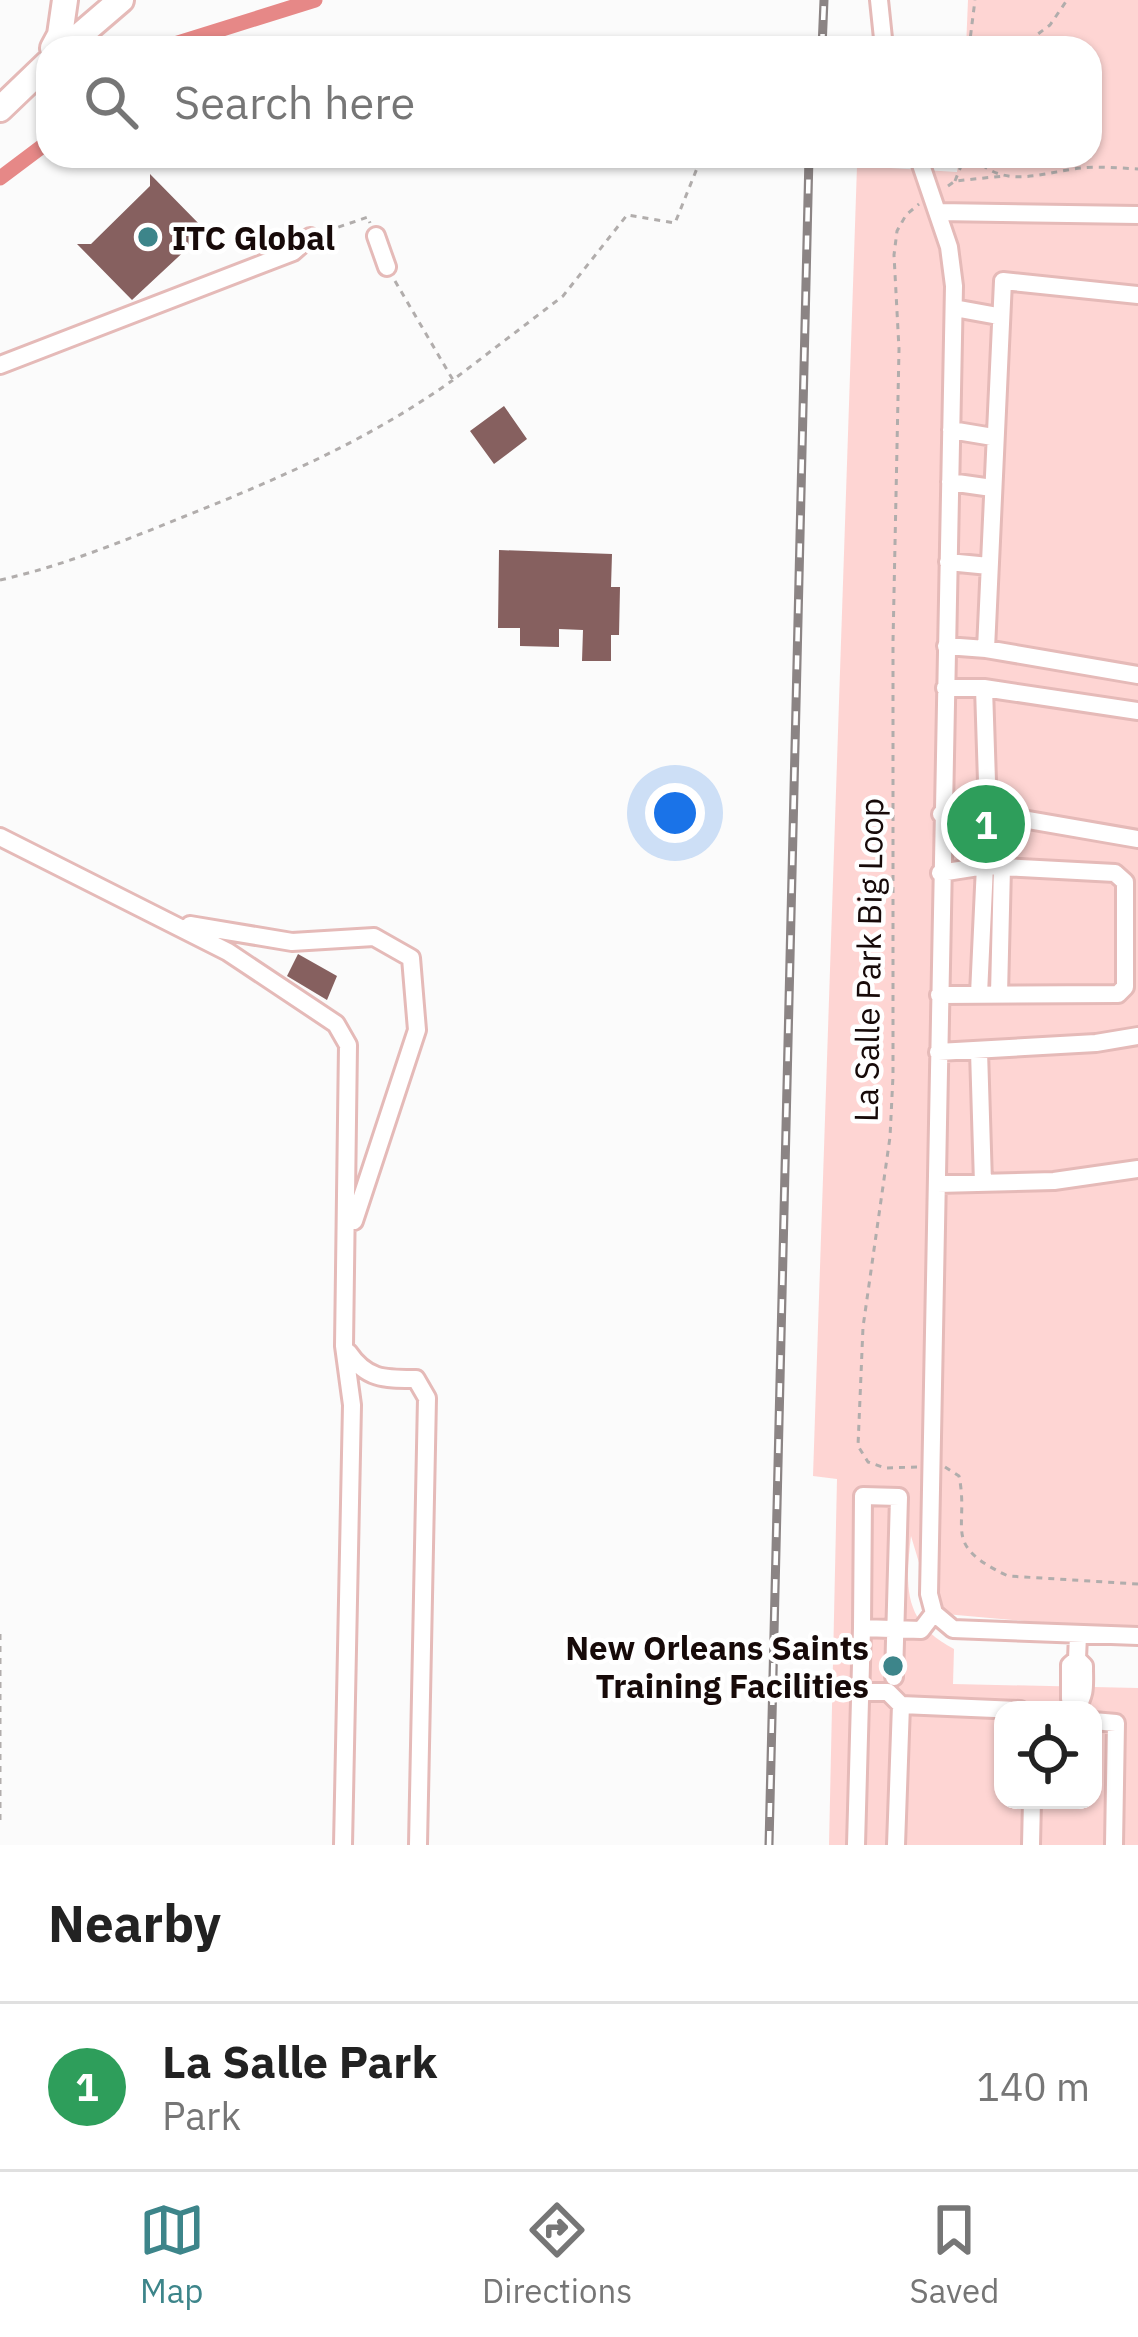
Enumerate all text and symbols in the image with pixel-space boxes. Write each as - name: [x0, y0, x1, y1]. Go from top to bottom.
- search box: [36, 36, 1102, 168]
- icon: search: [78, 69, 144, 135]
- text: Search here: [174, 73, 415, 131]
- place label: ITC Global: [172, 216, 335, 259]
- marker: ITC Global: [135, 224, 161, 250]
- pin: 1: [947, 779, 1025, 869]
- your location: [645, 783, 705, 843]
- street label: La Salle Park Big Loop: [844, 798, 892, 1122]
- place label: New Orleans Saints Training Facilities: [565, 1626, 869, 1707]
- marker: New Orleans Saints Training Facilities: [880, 1653, 906, 1679]
- map controls: [994, 1701, 1102, 1809]
- button: locate: [994, 1701, 1102, 1809]
- text: Nearby: [48, 1890, 221, 1956]
- text: La Salle Park: [162, 2032, 437, 2090]
- text: 1: [75, 2061, 99, 2112]
- text: 140 m: [977, 2061, 1090, 2112]
- text: Park: [162, 2090, 241, 2141]
- tab: Map: [139, 2197, 205, 2312]
- tab: Directions: [482, 2197, 632, 2312]
- tab: Saved: [910, 2197, 999, 2312]

